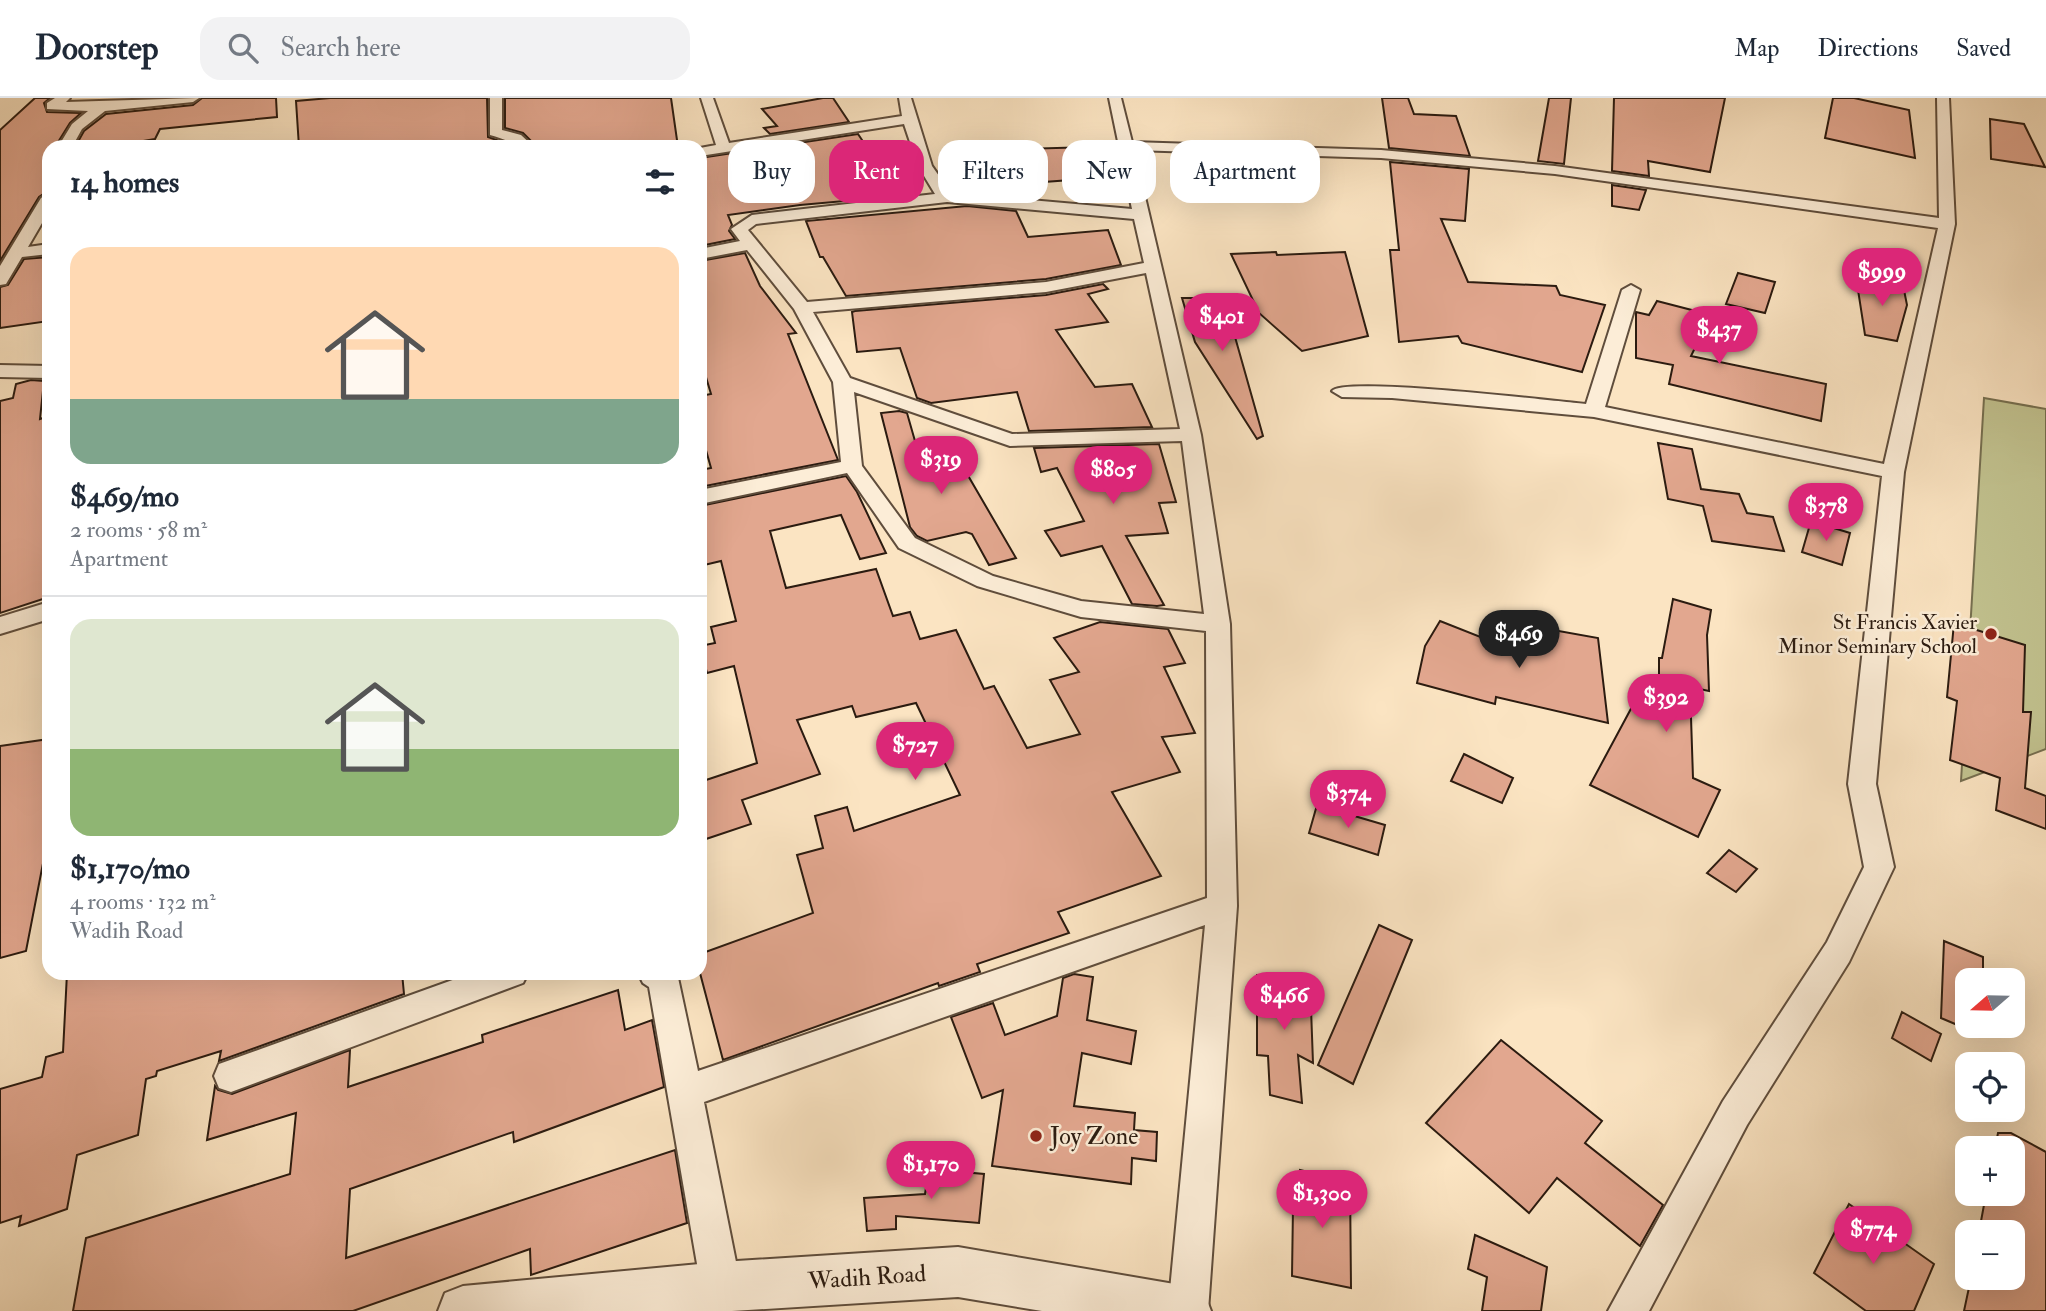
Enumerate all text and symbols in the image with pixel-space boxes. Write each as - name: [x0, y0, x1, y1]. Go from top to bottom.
- search box: [200, 17, 690, 80]
- text: Doorstep: [35, 28, 158, 69]
- icon: search: [224, 29, 262, 67]
- text: Search here: [280, 32, 401, 64]
- text: Map: [1734, 33, 1779, 64]
- text: Directions: [1817, 33, 1918, 64]
- text: Saved: [1956, 33, 2011, 64]
- chip: Buy: [728, 140, 815, 203]
- chip: Rent: [829, 140, 924, 203]
- chip: Filters: [938, 140, 1048, 203]
- chip: New: [1062, 140, 1156, 203]
- chip: Apartment: [1170, 140, 1320, 203]
- icon: filters: [641, 163, 679, 201]
- text: 14 homes: [70, 164, 179, 201]
- pin: $999: [1841, 248, 1923, 308]
- text: $999: [1858, 256, 1906, 285]
- icon: home: [312, 292, 438, 418]
- pin: $401: [1181, 294, 1263, 353]
- text: $401: [1199, 301, 1245, 330]
- pin: $437: [1678, 306, 1760, 366]
- text: $437: [1697, 314, 1741, 343]
- pin: $319: [900, 436, 982, 496]
- text: $319: [920, 444, 962, 473]
- pin: $805: [1072, 446, 1154, 506]
- text: $805: [1090, 454, 1136, 483]
- text: $469/mo: [70, 478, 179, 515]
- pin: $378: [1785, 484, 1867, 543]
- text: $378: [1804, 491, 1848, 520]
- text: 2 rooms · 58 m²: [70, 515, 207, 544]
- text: Apartment: [70, 544, 168, 573]
- place label: St Francis Xavier Minor Seminary School: [1778, 609, 1978, 660]
- pin: $469: [1478, 610, 1560, 670]
- text: $469: [1495, 618, 1543, 647]
- marker: St Francis Xavier Minor Seminary School: [1983, 626, 1999, 642]
- icon: home: [312, 664, 438, 790]
- pin: $392: [1625, 674, 1707, 734]
- text: $392: [1643, 682, 1689, 711]
- pin: $727: [874, 722, 956, 782]
- text: $727: [892, 730, 938, 759]
- pin: $374: [1307, 770, 1389, 830]
- text: $374: [1326, 778, 1370, 807]
- text: $1,170/mo: [70, 850, 190, 887]
- text: 4 rooms · 132 m²: [70, 887, 216, 916]
- text: Wadih Road: [70, 916, 183, 945]
- north arrow: [1955, 968, 2025, 1038]
- map controls: [1955, 968, 2025, 1290]
- pin: $466: [1243, 972, 1325, 1032]
- text: $466: [1260, 980, 1308, 1009]
- button: locate: [1955, 1052, 2025, 1122]
- place label: Joy Zone: [1049, 1121, 1138, 1152]
- marker: Joy Zone: [1028, 1128, 1044, 1144]
- button: +: [1955, 1136, 2025, 1206]
- pin: $1,170: [874, 1142, 988, 1201]
- text: $1,170: [902, 1149, 960, 1178]
- pin: $1,300: [1265, 1170, 1379, 1230]
- text: $1,300: [1292, 1178, 1352, 1207]
- pin: $774: [1832, 1206, 1914, 1266]
- text: $774: [1850, 1214, 1896, 1243]
- button: −: [1955, 1220, 2025, 1290]
- street label: Wadih Road: [806, 1258, 927, 1297]

